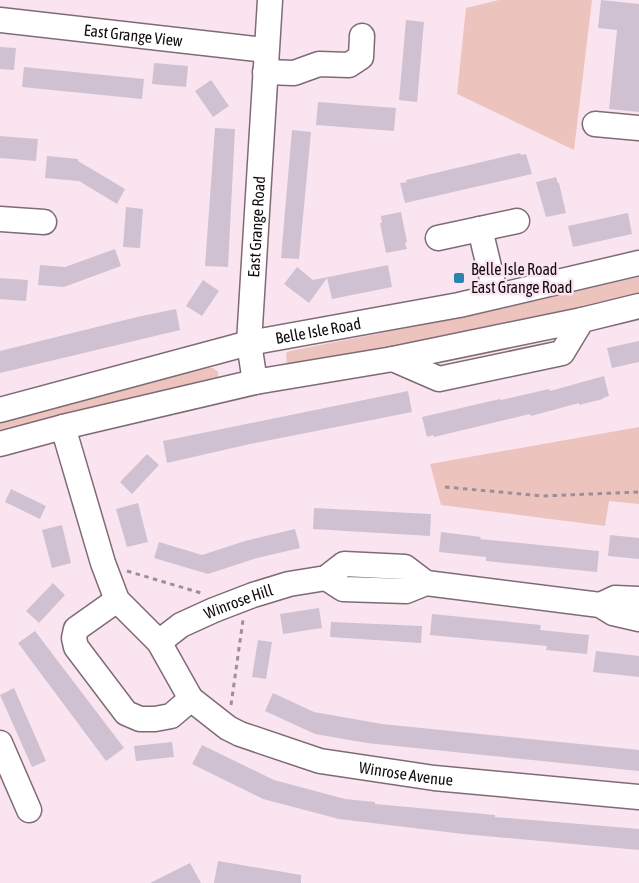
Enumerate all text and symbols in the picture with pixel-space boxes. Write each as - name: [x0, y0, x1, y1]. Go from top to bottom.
- street label: East Grange View: [83, 21, 184, 50]
- street label: East Grange Road: [244, 175, 268, 278]
- place label: Belle Isle Road East Grange Road: [471, 260, 572, 297]
- marker: Belle Isle Road East Grange Road: [452, 271, 466, 285]
- street label: Belle Isle Road: [274, 314, 362, 347]
- street label: Winrose Hill: [201, 580, 276, 622]
- street label: Winrose Avenue: [358, 758, 454, 789]

